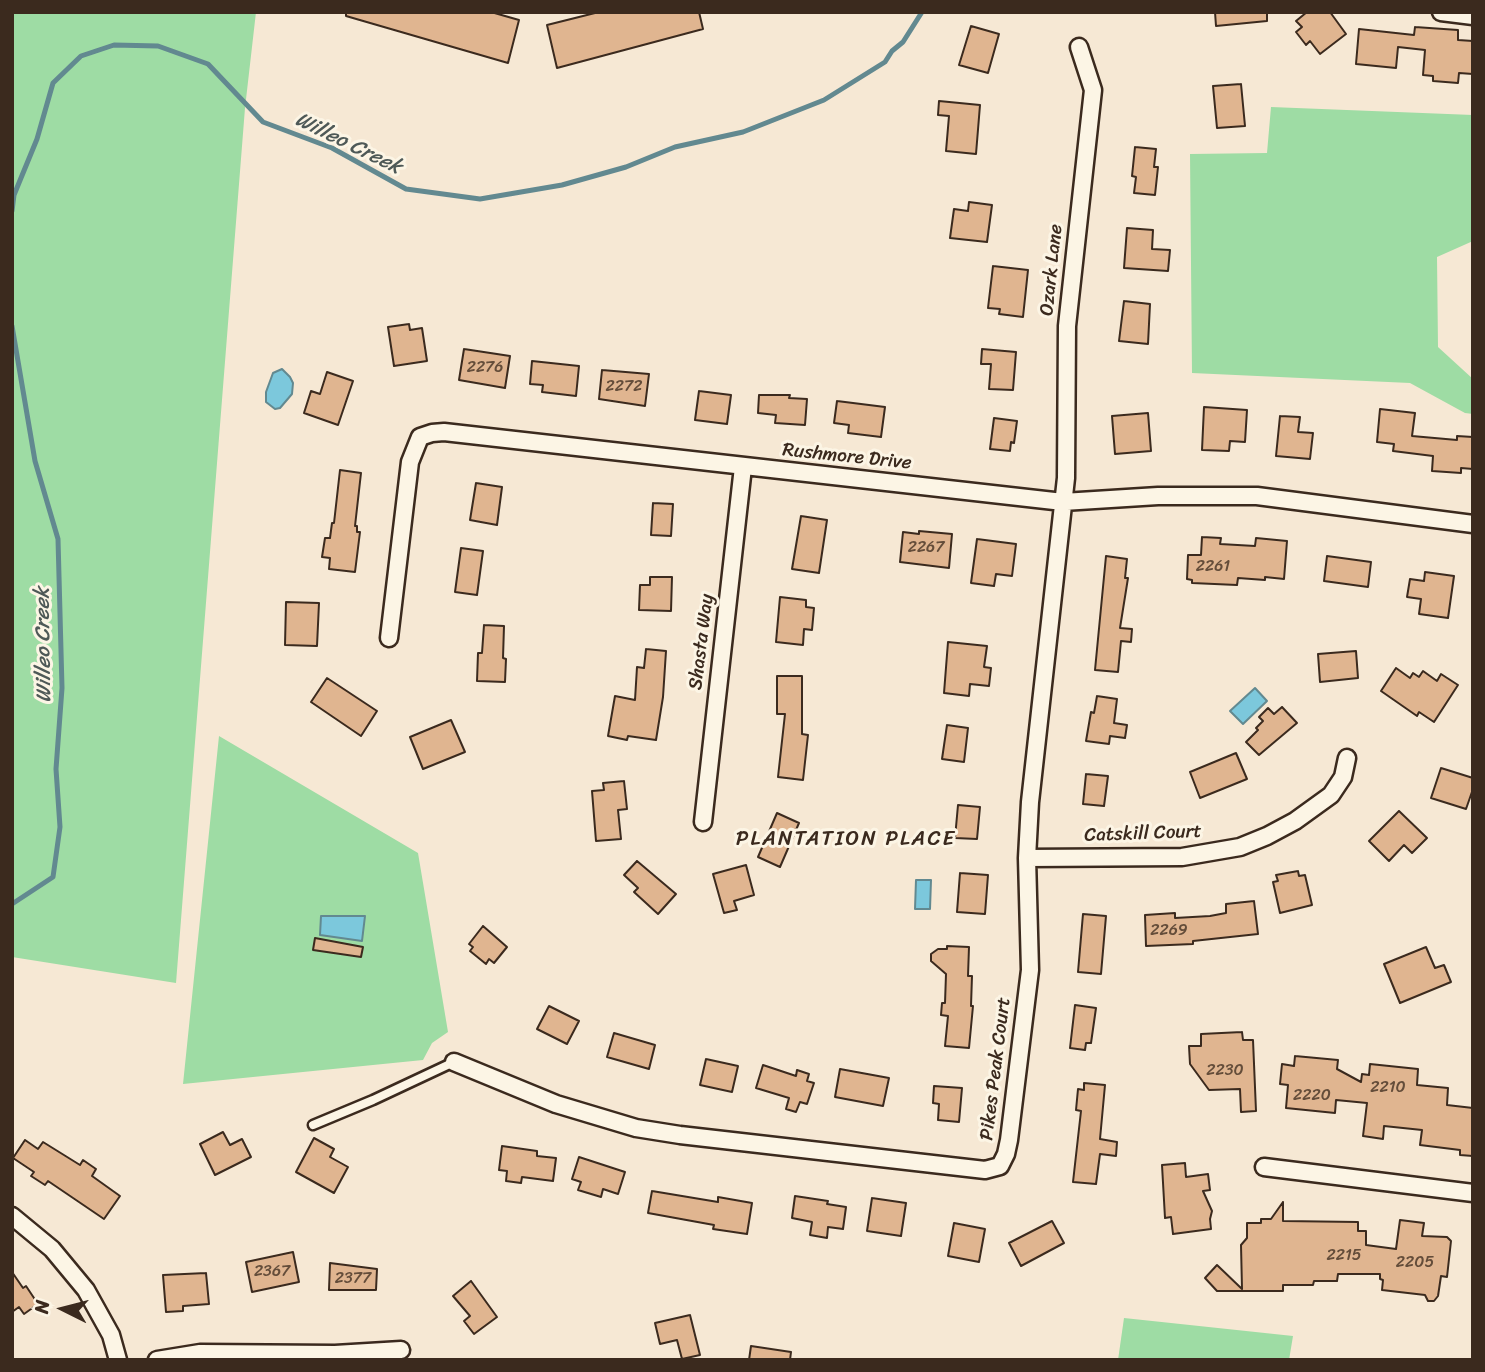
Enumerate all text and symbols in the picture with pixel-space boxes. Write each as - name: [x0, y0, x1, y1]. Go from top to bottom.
- water label: Willeo Creek: [291, 107, 405, 181]
- street label: Ozark Lane: [1036, 223, 1068, 317]
- house number: 2276: [467, 358, 503, 378]
- house number: 2272: [606, 377, 642, 397]
- street label: Rushmore Drive: [781, 439, 913, 475]
- house number: 2267: [908, 538, 944, 558]
- house number: 2261: [1196, 557, 1230, 577]
- water label: Willeo Creek: [30, 587, 58, 703]
- street label: Shasta Way: [685, 593, 719, 691]
- street label: Catskill Court: [1084, 821, 1202, 847]
- district label: PLANTATION PLACE: [739, 827, 953, 853]
- house number: 2269: [1150, 921, 1188, 941]
- street label: Pikes Peak Court: [976, 996, 1016, 1142]
- house number: 2230: [1206, 1061, 1244, 1081]
- house number: 2210: [1370, 1078, 1406, 1098]
- house number: 2220: [1293, 1086, 1331, 1106]
- house number: 2215: [1326, 1246, 1362, 1266]
- house number: 2205: [1396, 1253, 1434, 1273]
- house number: 2367: [254, 1262, 290, 1282]
- house number: 2377: [335, 1269, 371, 1289]
- north arrow: [28, 1274, 98, 1344]
- text: N: [25, 1298, 59, 1315]

